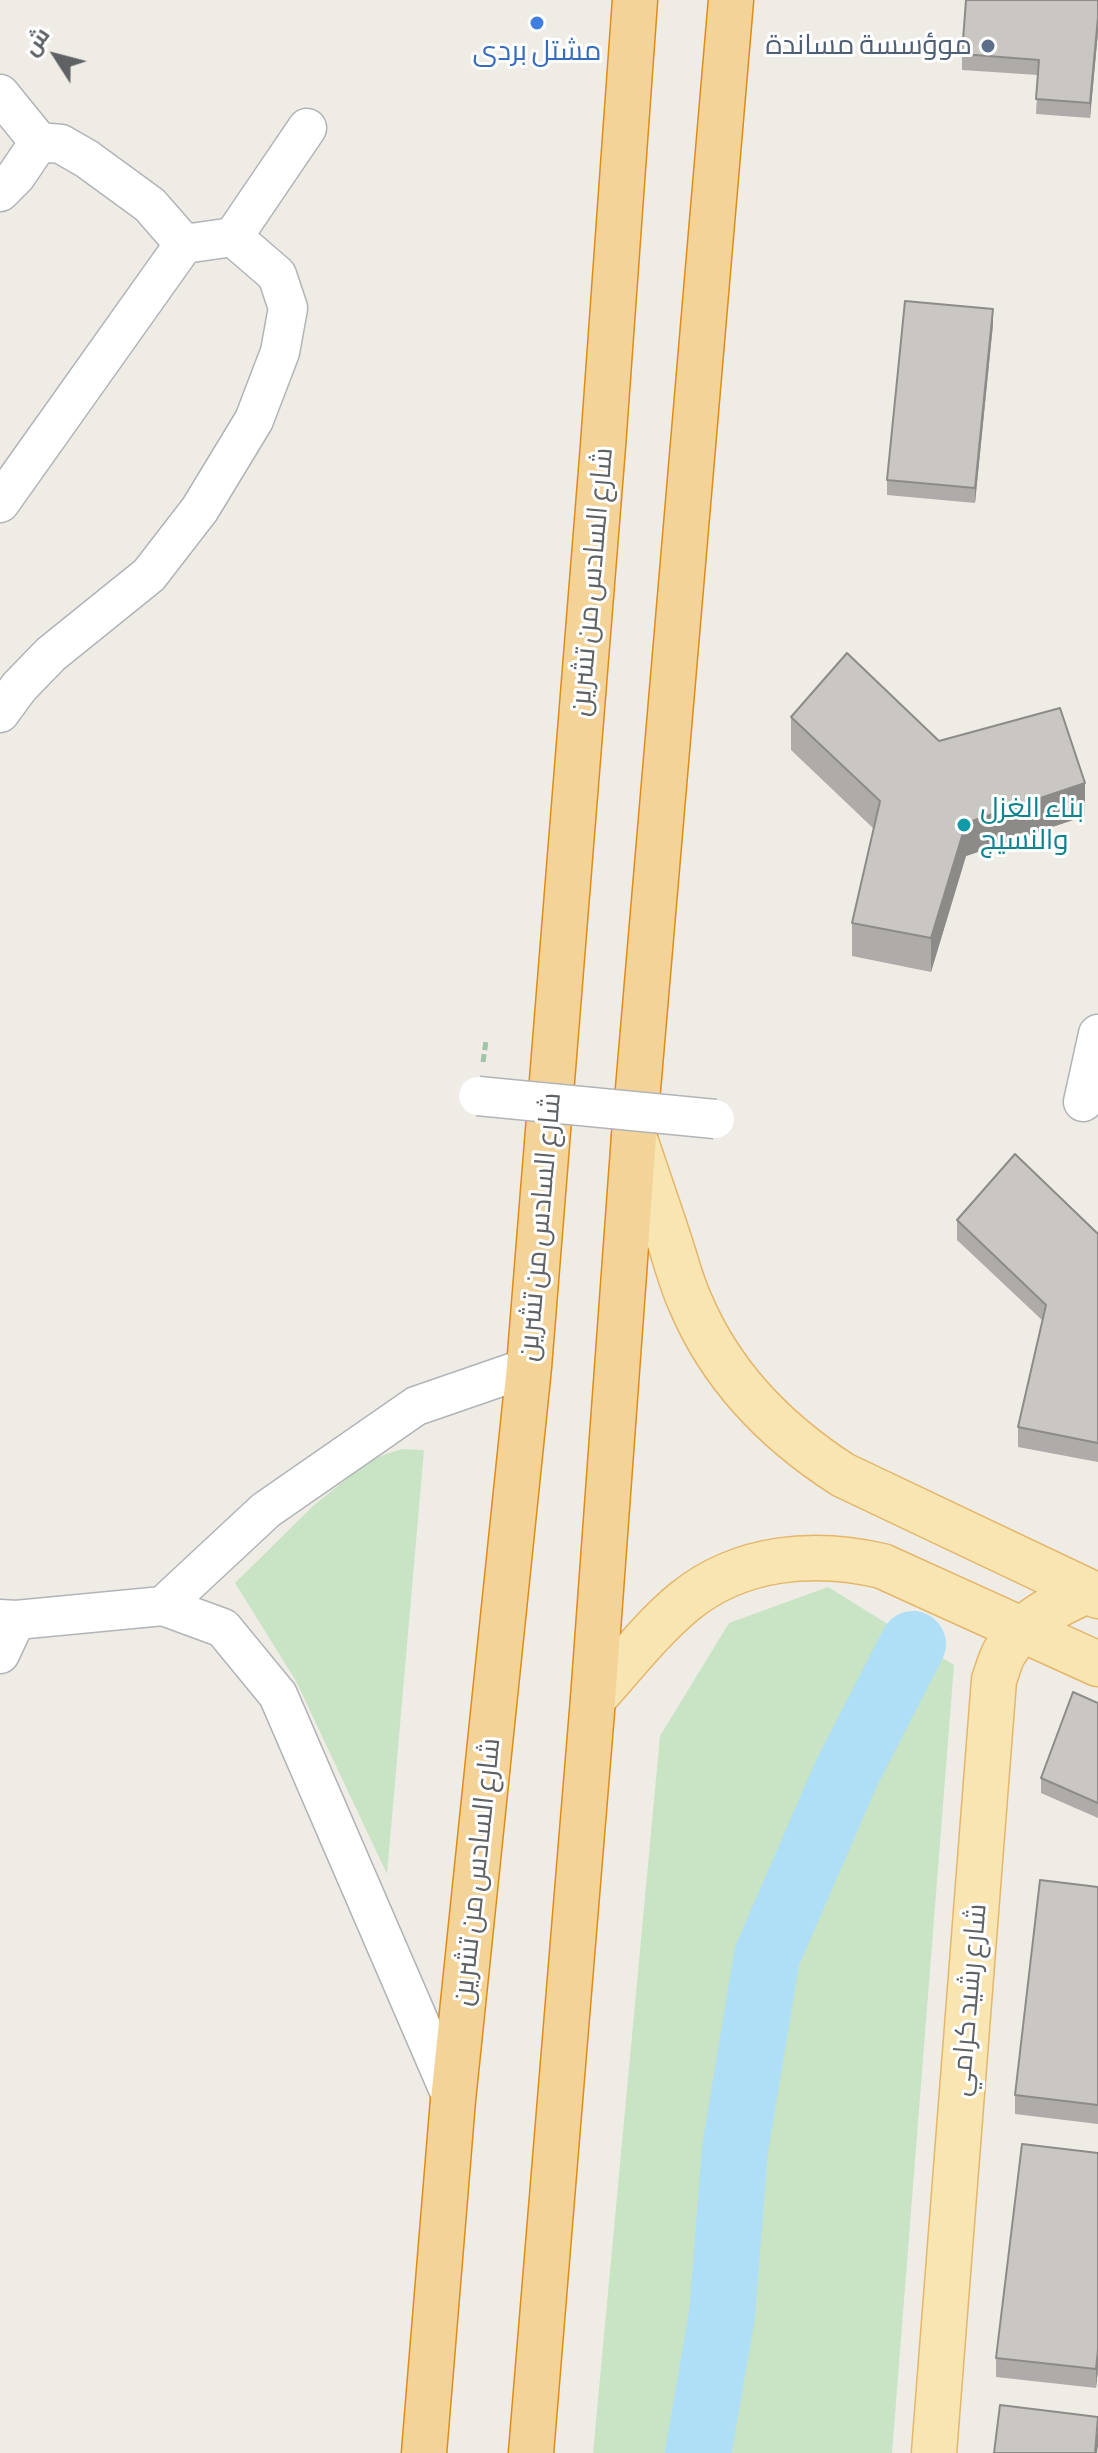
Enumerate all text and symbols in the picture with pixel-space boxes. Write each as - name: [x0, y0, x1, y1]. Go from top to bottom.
- marker: مشتل بردى: [528, 14, 546, 32]
- north arrow: [16, 16, 96, 96]
- text: ش: [19, 24, 54, 60]
- place label: موؤسسة مساندة: [765, 29, 972, 63]
- place label: مشتل بردى: [473, 35, 601, 69]
- marker: موؤسسة مساندة: [979, 37, 997, 55]
- street label: شارع السادس من تشرين: [564, 446, 620, 718]
- place label: بناء الغزل والنسيج: [980, 792, 1084, 858]
- marker: بناء الغزل والنسيج: [955, 816, 973, 834]
- street label: شارع السادس من تشرين: [512, 1091, 568, 1363]
- street label: شارع السادس من تشرين: [446, 1736, 508, 2008]
- street label: شارع رشيد كرامي: [944, 1902, 994, 2098]

